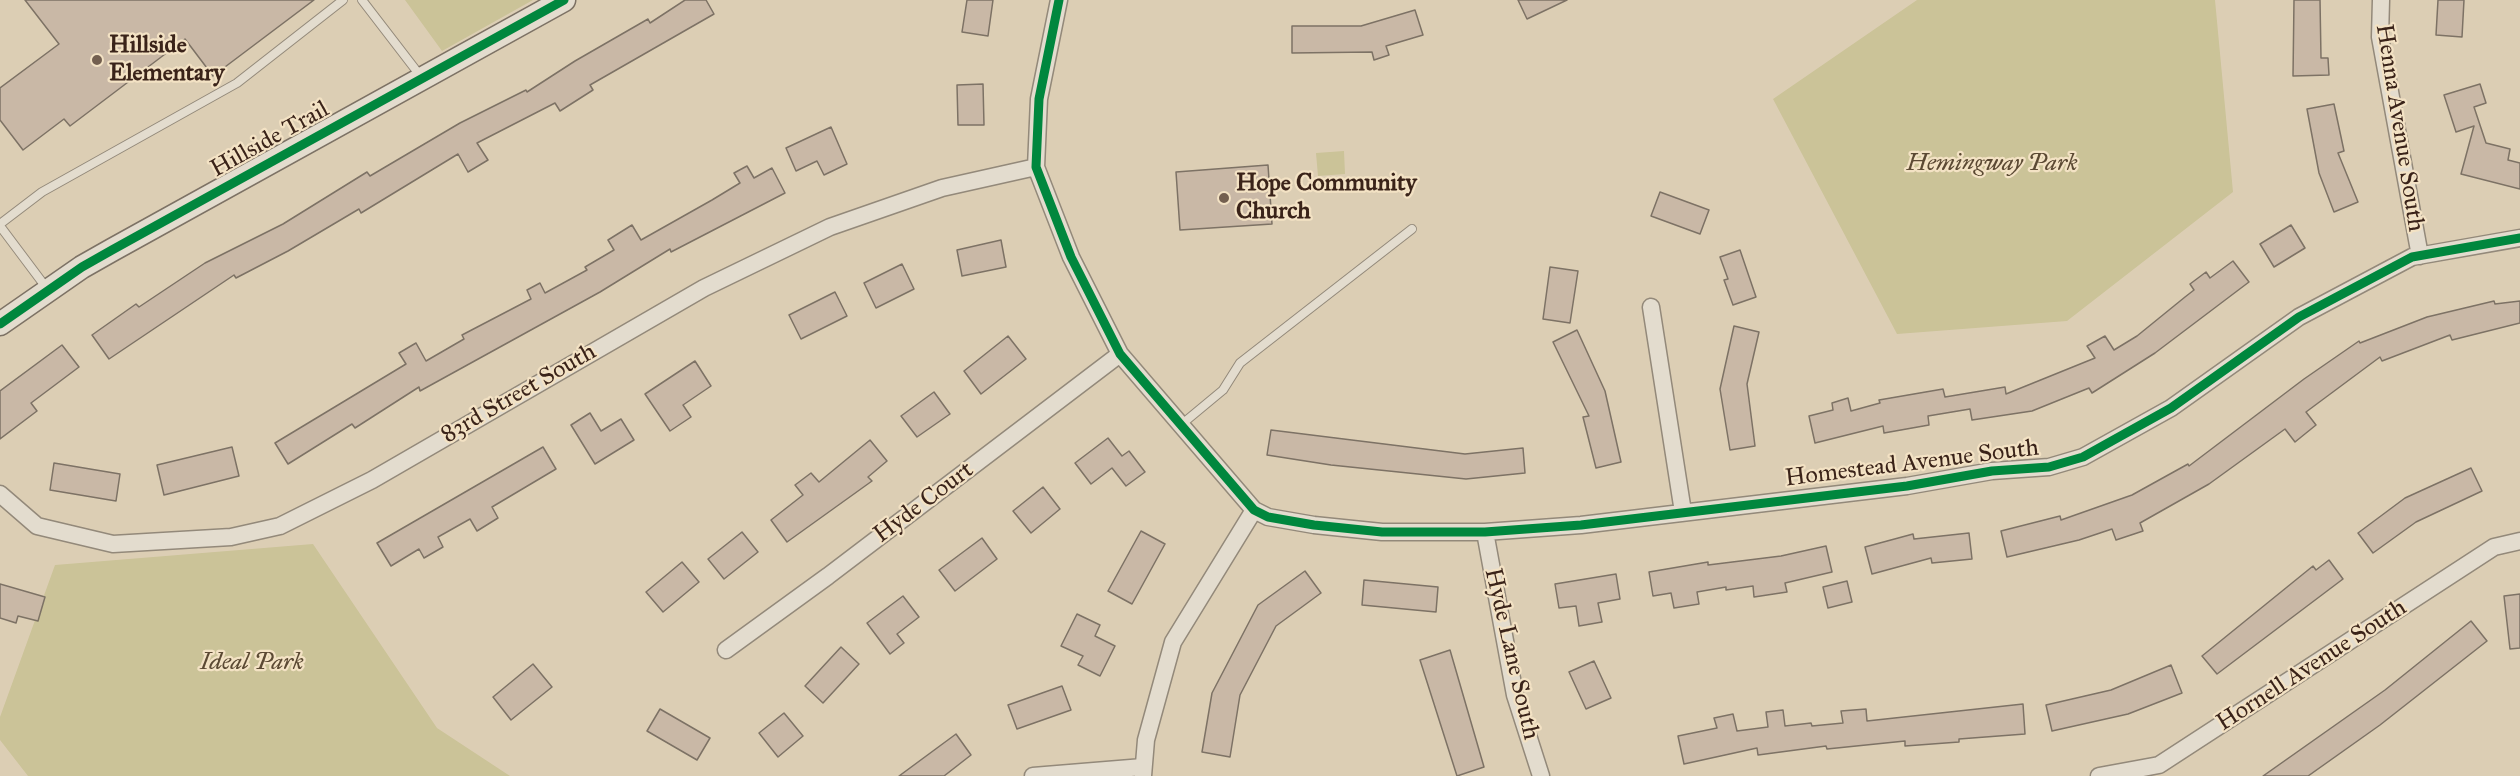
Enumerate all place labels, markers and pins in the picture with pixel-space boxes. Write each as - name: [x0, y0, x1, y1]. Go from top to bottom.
- place label: Hillside Elementary: [109, 32, 224, 88]
- marker: Hillside Elementary: [90, 53, 104, 67]
- place label: Hope Community Church: [1236, 170, 1417, 226]
- marker: Hope Community Church: [1217, 191, 1231, 205]

